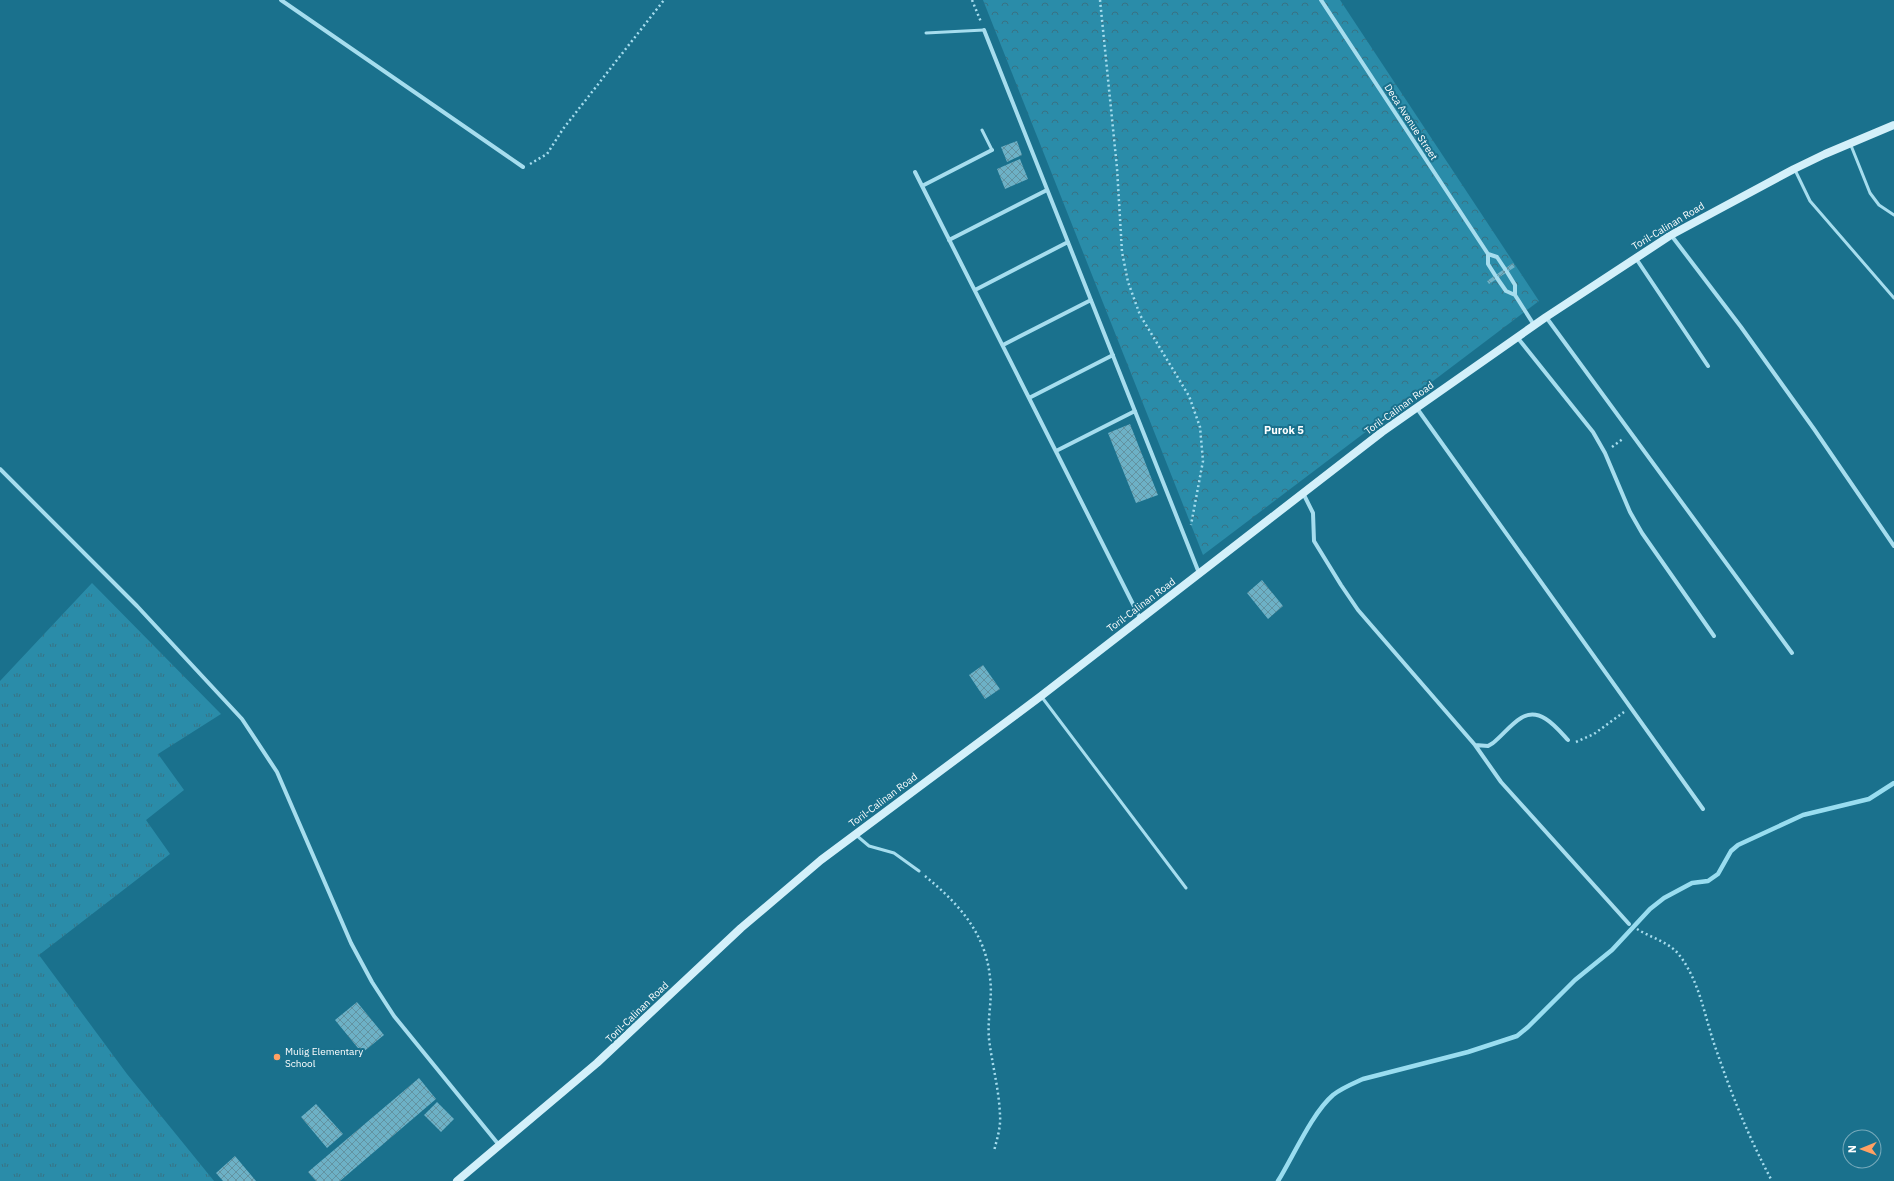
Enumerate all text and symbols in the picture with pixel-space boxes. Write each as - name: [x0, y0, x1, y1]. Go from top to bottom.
- street label: Deca Avenue Street: [1382, 82, 1441, 163]
- street label: Toril-Calinan Road: [1629, 199, 1707, 253]
- street label: Toril-Calinan Road: [1362, 379, 1436, 437]
- district label: Purok 5: [1264, 423, 1304, 437]
- street label: Toril-Calinan Road: [1104, 575, 1178, 635]
- street label: Toril-Calinan Road: [846, 770, 920, 830]
- street label: Toril-Calinan Road: [603, 979, 671, 1045]
- place label: Mulig Elementary School: [285, 1045, 363, 1070]
- marker: Mulig Elementary School: [272, 1052, 282, 1062]
- north arrow: [1842, 1129, 1882, 1169]
- text: N: [1845, 1145, 1859, 1153]

